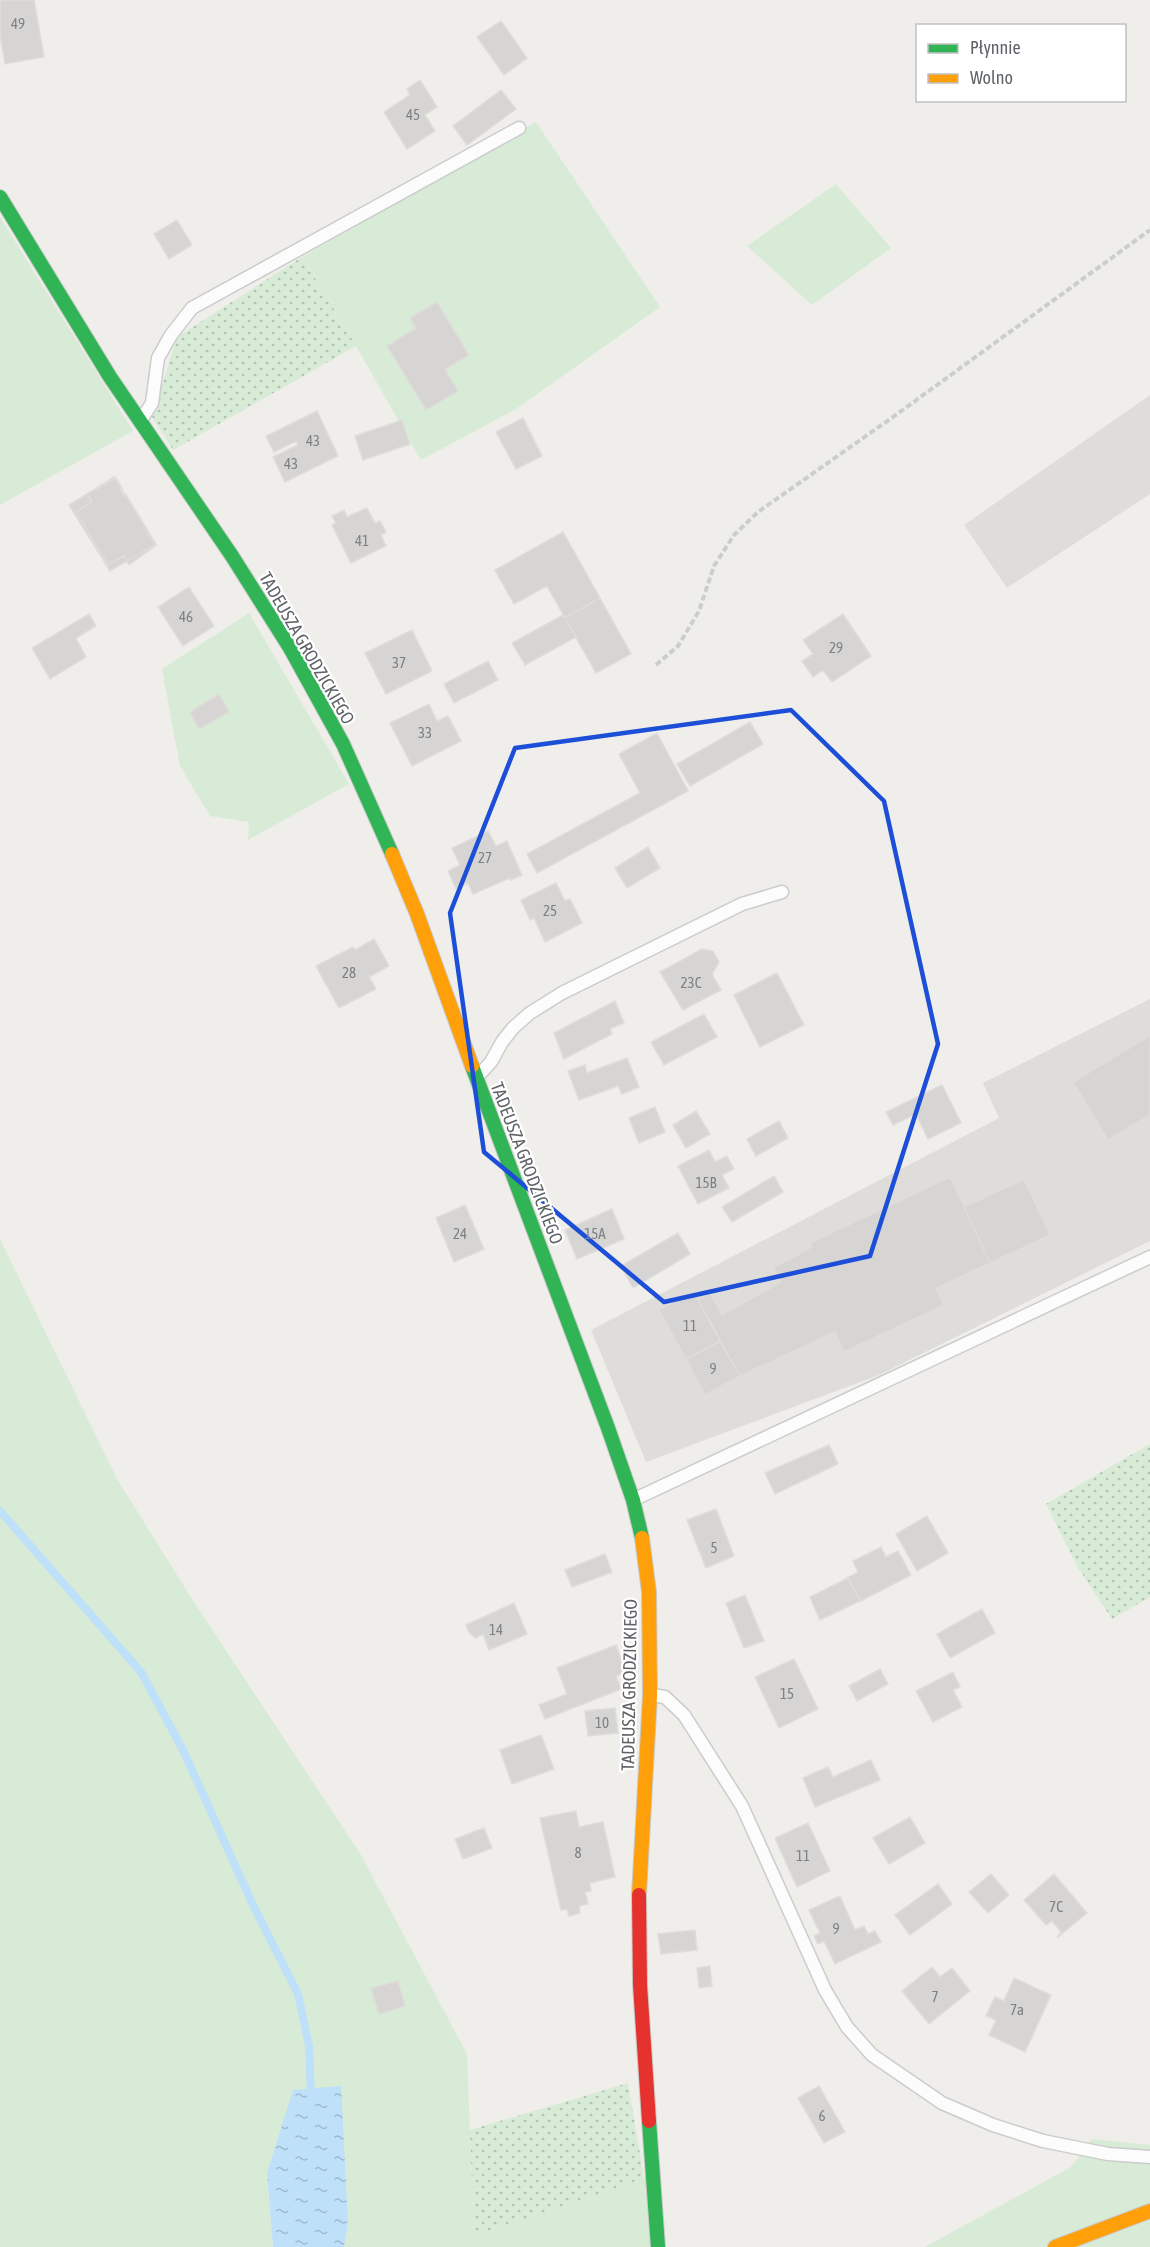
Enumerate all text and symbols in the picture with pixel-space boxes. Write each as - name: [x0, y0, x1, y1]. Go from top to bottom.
- house number: 49: [11, 15, 25, 32]
- legend: [916, 24, 1126, 102]
- text: Płynnie: [970, 37, 1021, 58]
- text: Wolno: [970, 67, 1013, 88]
- house number: 45: [406, 106, 420, 123]
- house number: 43: [306, 432, 320, 449]
- house number: 43: [284, 455, 298, 472]
- house number: 41: [355, 532, 369, 549]
- street label: TADEUSZA GRODZICKIEGO: [255, 568, 359, 728]
- house number: 46: [179, 608, 193, 625]
- house number: 29: [829, 639, 843, 656]
- house number: 37: [392, 654, 406, 671]
- house number: 33: [418, 724, 432, 741]
- house number: 27: [478, 849, 492, 866]
- house number: 25: [543, 902, 557, 919]
- house number: 28: [342, 964, 356, 981]
- house number: 23C: [681, 974, 702, 991]
- street label: TADEUSZA GRODZICKIEGO: [486, 1079, 568, 1247]
- house number: 15B: [695, 1174, 717, 1191]
- house number: 24: [453, 1225, 467, 1242]
- house number: 15A: [584, 1225, 606, 1242]
- house number: 11: [683, 1317, 697, 1334]
- house number: 9: [709, 1360, 717, 1377]
- house number: 5: [710, 1539, 718, 1556]
- street label: TADEUSZA GRODZICKIEGO: [617, 1599, 641, 1771]
- house number: 14: [489, 1621, 503, 1638]
- house number: 15: [780, 1685, 794, 1702]
- house number: 10: [595, 1714, 609, 1731]
- house number: 8: [574, 1844, 582, 1861]
- house number: 11: [796, 1847, 810, 1864]
- house number: 7C: [1049, 1898, 1063, 1915]
- house number: 9: [832, 1920, 840, 1937]
- house number: 7: [931, 1988, 939, 2005]
- house number: 7a: [1010, 2001, 1024, 2018]
- house number: 6: [818, 2107, 826, 2124]

